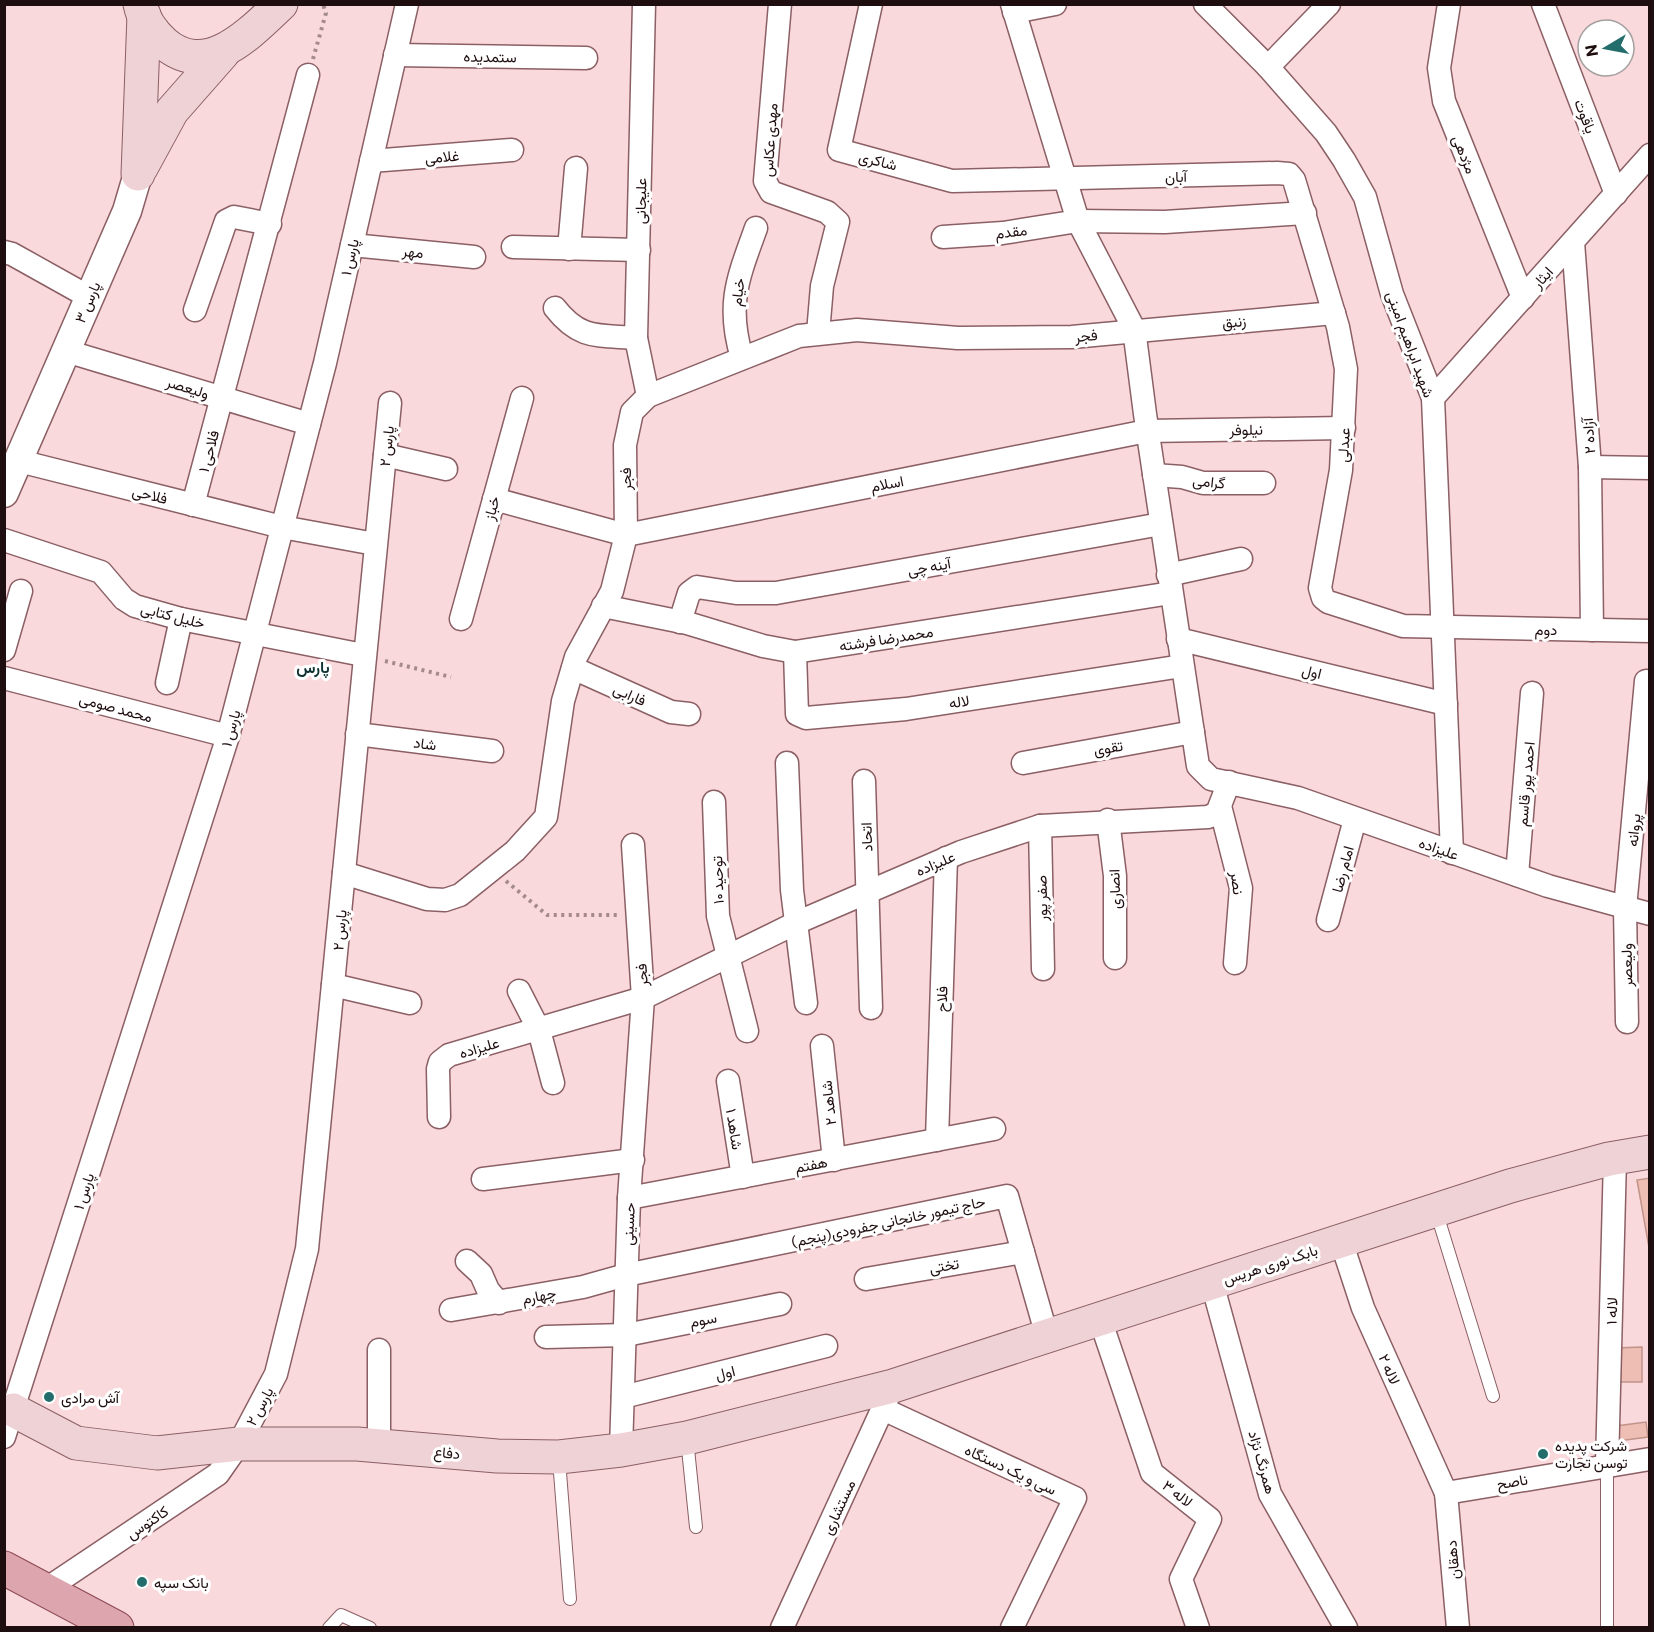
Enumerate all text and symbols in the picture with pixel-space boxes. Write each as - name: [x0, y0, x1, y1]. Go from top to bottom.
- north arrow: [1576, 18, 1636, 78]
- text: N: [1580, 43, 1601, 58]
- street label: ستمدیده: [463, 47, 517, 66]
- street label: یاقوت: [1570, 96, 1601, 136]
- street label: مهدی عکاس: [757, 102, 783, 178]
- street label: مژدهی: [1447, 132, 1481, 177]
- street label: غلامی: [424, 145, 461, 168]
- street label: شاکری: [857, 147, 899, 175]
- street label: آبان: [1165, 167, 1189, 186]
- street label: علیجانی: [631, 178, 651, 224]
- street label: مقدم: [994, 220, 1028, 244]
- street label: پارس ۱: [336, 237, 364, 278]
- street label: مهر: [400, 241, 425, 262]
- street label: ایثار: [1527, 262, 1557, 293]
- street label: خیام: [726, 277, 750, 307]
- street label: پارس ۳: [70, 279, 106, 326]
- street label: شهید ابراهیم امینی: [1382, 288, 1439, 400]
- street label: زنبق: [1221, 311, 1247, 333]
- street label: فجر: [1073, 325, 1099, 346]
- street label: ولیعصر: [163, 372, 212, 403]
- street label: آزاده ۲: [1578, 416, 1599, 455]
- street label: نیلوفر: [1228, 420, 1263, 439]
- street label: پارس ۲: [375, 425, 399, 468]
- street label: عبدلی: [1333, 427, 1355, 463]
- street label: فلاحی ۱: [194, 428, 224, 475]
- street label: فجر: [616, 467, 635, 492]
- street label: گرامی: [1191, 470, 1227, 494]
- street label: اسلام: [869, 471, 905, 497]
- street label: فلاحی: [130, 481, 170, 509]
- street label: خباز: [479, 494, 504, 523]
- street label: آینه چی: [906, 553, 954, 581]
- street label: خلیل کتابی: [139, 598, 207, 634]
- street label: دوم: [1534, 620, 1558, 640]
- street label: محمدرضا فرشته: [838, 622, 934, 655]
- district label: پارس: [296, 657, 330, 679]
- street label: اول: [1300, 660, 1324, 683]
- street label: فارابی: [610, 679, 649, 711]
- street label: محمد صومی: [77, 689, 155, 727]
- street label: لاله: [947, 690, 971, 712]
- street label: پارس ۱: [216, 708, 245, 749]
- street label: شاد: [413, 733, 438, 753]
- street label: تقوی: [1092, 736, 1125, 760]
- street label: احمد پور قاسم: [1512, 741, 1540, 827]
- street label: پروانه: [1623, 813, 1645, 847]
- street label: اتحاد: [856, 822, 876, 852]
- street label: علیزاده: [1416, 833, 1461, 864]
- street label: امام رضا: [1327, 844, 1359, 895]
- street label: علیزاده: [913, 847, 958, 880]
- street label: توحید ۱۰: [707, 855, 728, 904]
- street label: انصاری: [1104, 868, 1126, 909]
- street label: نصر: [1227, 870, 1248, 896]
- street label: صفر پور: [1032, 875, 1052, 922]
- street label: پارس ۲: [328, 909, 352, 951]
- street label: ولیعصر: [1617, 943, 1636, 988]
- street label: فجر: [631, 963, 652, 988]
- street label: فلاح: [932, 986, 953, 1012]
- street label: علیزاده: [457, 1033, 502, 1062]
- street label: شاهد ۲: [817, 1080, 839, 1126]
- street label: شاهد ۱: [723, 1107, 747, 1151]
- street label: هفتم: [793, 1152, 829, 1178]
- street label: پارس ۱: [69, 1170, 99, 1212]
- street label: حاج تیمور خانجانی جفرودی(پنجم): [789, 1192, 987, 1253]
- street label: حسینی: [618, 1202, 640, 1246]
- street label: بابک نوری هریس: [1220, 1240, 1320, 1290]
- street label: تختی: [928, 1253, 961, 1278]
- street label: چهارم: [520, 1283, 558, 1309]
- street label: لاله ۱: [1602, 1297, 1620, 1325]
- street label: سوم: [688, 1308, 719, 1332]
- street label: لاله ۲: [1375, 1351, 1405, 1387]
- street label: اول: [713, 1361, 737, 1384]
- street label: پارس ۲: [241, 1384, 278, 1429]
- place label: آش مرادی: [61, 1388, 121, 1408]
- marker: آش مرادی: [42, 1390, 56, 1404]
- street label: همرنگ نژاد: [1244, 1428, 1281, 1496]
- place label: شرکت پدیده توسن تجارت: [1555, 1436, 1628, 1473]
- street label: سی و یک دستگاه: [961, 1440, 1060, 1500]
- street label: دفاع: [433, 1442, 461, 1465]
- marker: شرکت پدیده توسن تجارت: [1536, 1447, 1550, 1461]
- street label: ناصح: [1495, 1469, 1529, 1496]
- street label: لاله ۳: [1159, 1476, 1197, 1510]
- street label: مستشاری: [818, 1477, 860, 1538]
- street label: کاکتوس: [122, 1501, 173, 1544]
- street label: دهقان: [1441, 1540, 1464, 1580]
- place label: بانک سپه: [154, 1573, 209, 1593]
- marker: بانک سپه: [135, 1575, 149, 1589]

